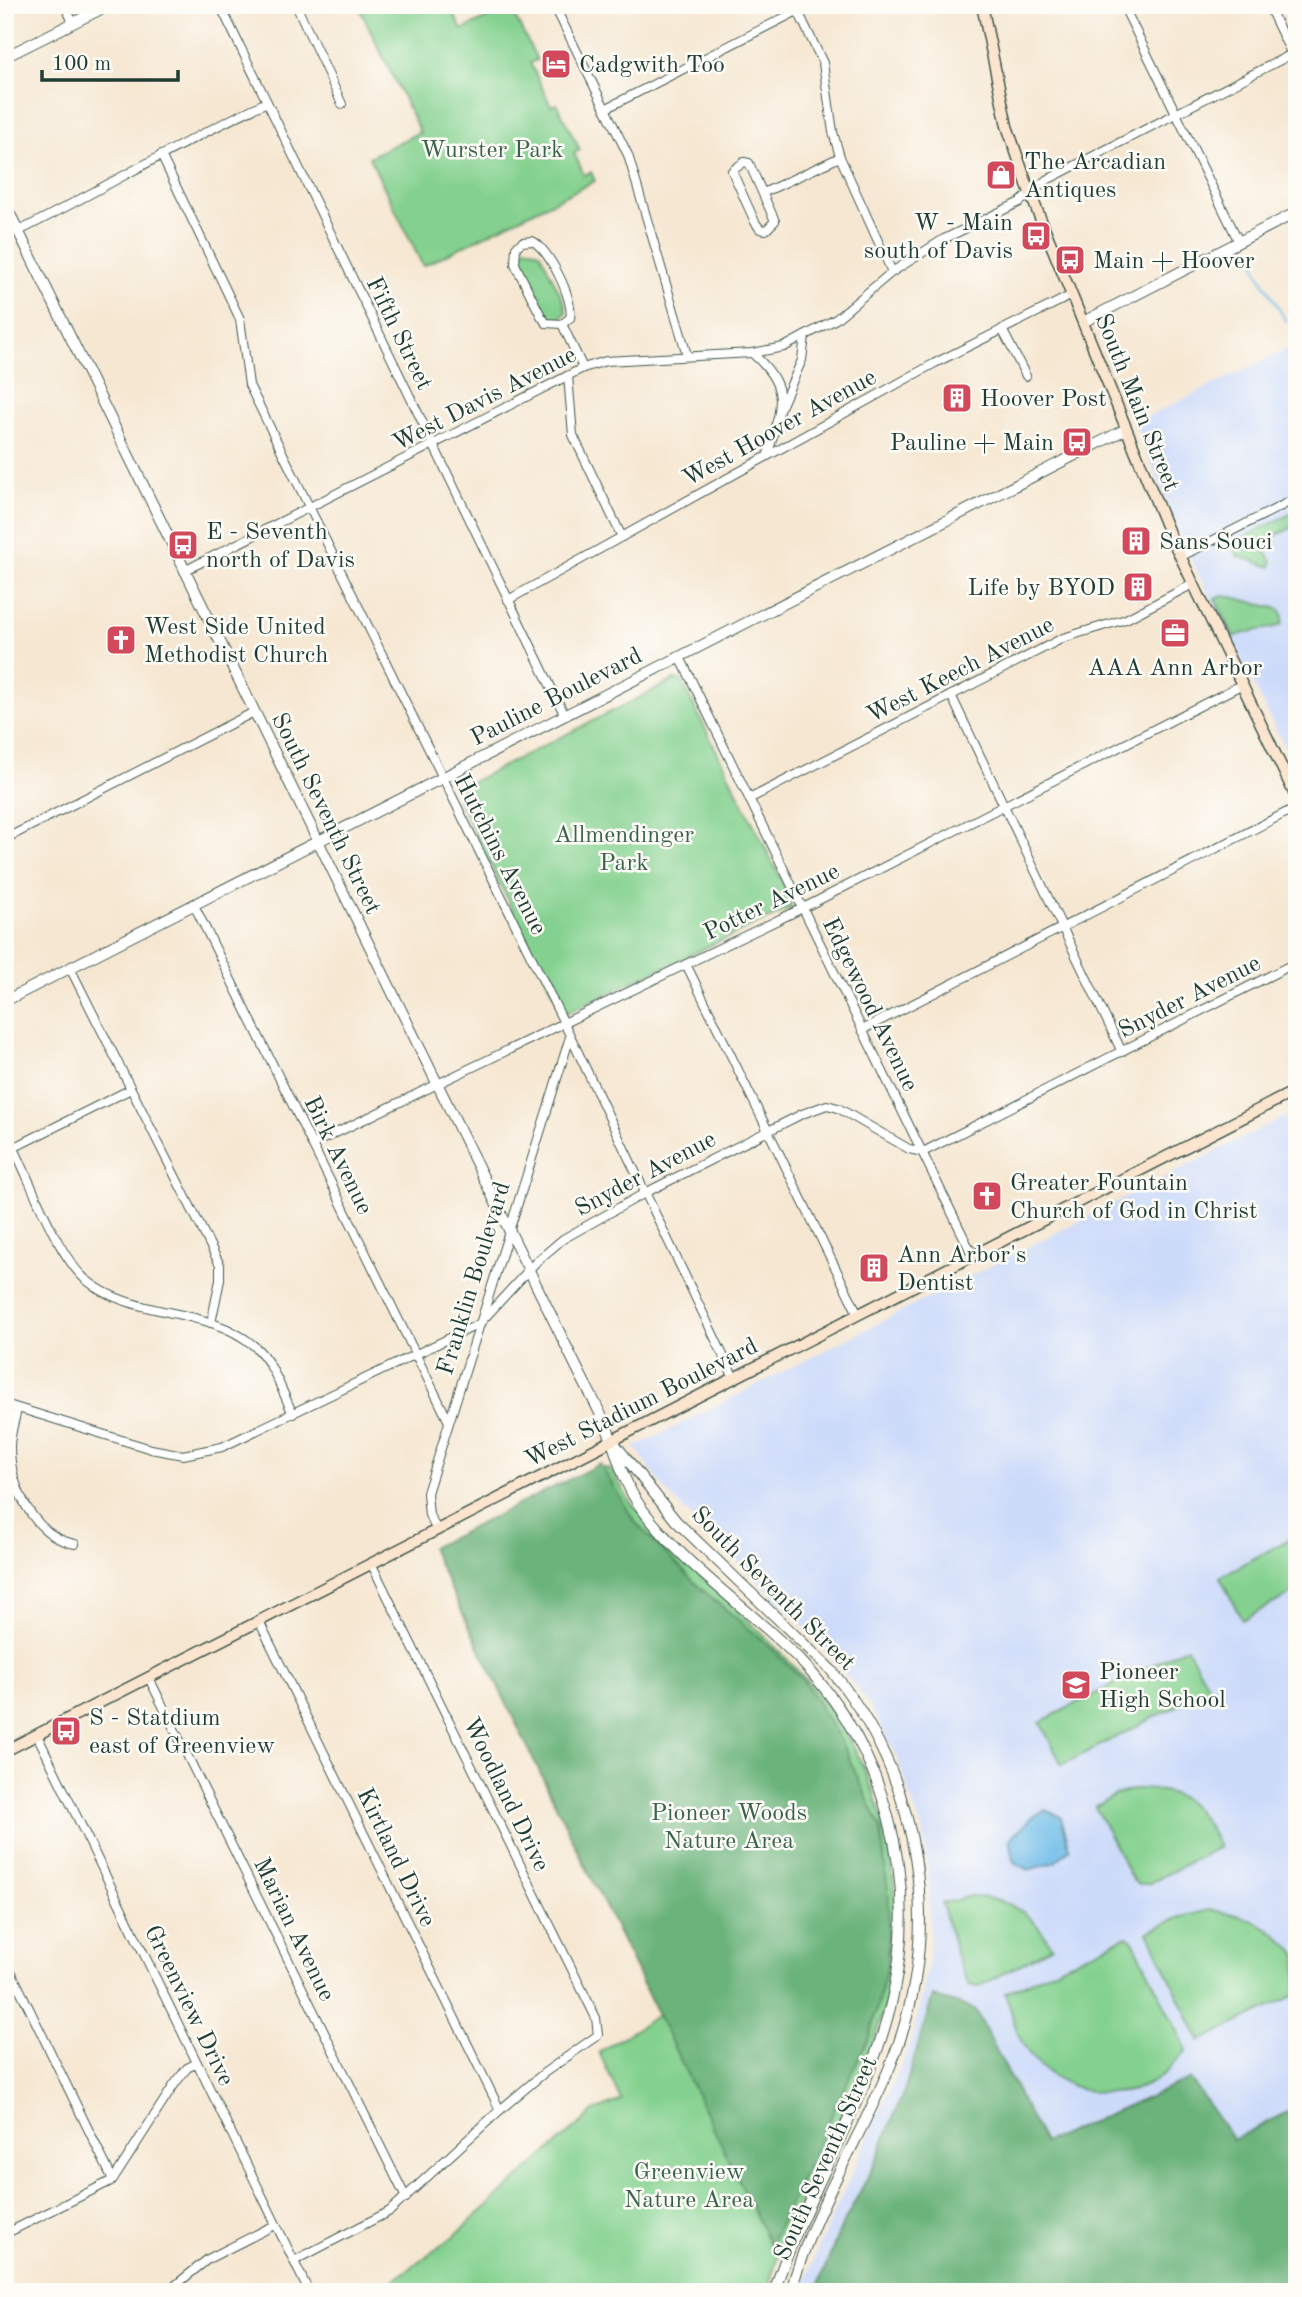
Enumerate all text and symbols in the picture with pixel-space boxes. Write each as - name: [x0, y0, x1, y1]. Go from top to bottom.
- scale bar: [42, 38, 178, 82]
- hotel icon: Cadgwith Too: [539, 47, 573, 81]
- text: 100 m: [52, 54, 111, 75]
- place label: Cadgwith Too: [579, 54, 725, 78]
- park label: Wurster Park: [420, 139, 564, 163]
- place label: The Arcadian Antiques: [1024, 151, 1166, 203]
- shop icon: The Arcadian Antiques: [984, 158, 1018, 192]
- place label: W - Main south of Davis: [864, 212, 1013, 264]
- bus stop icon: W - Main south of Davis: [1019, 219, 1053, 253]
- bus stop icon: Main + Hoover: [1053, 243, 1087, 277]
- place label: Main + Hoover: [1093, 250, 1255, 274]
- street label: Fifth Street: [361, 274, 436, 394]
- street label: South Main Street: [1090, 310, 1183, 495]
- street label: West Davis Avenue: [389, 343, 580, 456]
- street label: West Hoover Avenue: [679, 366, 881, 492]
- building icon: Hoover Post: [940, 381, 974, 415]
- place label: Hoover Post: [980, 388, 1107, 412]
- bus stop icon: Pauline + Main: [1060, 425, 1094, 459]
- place label: Pauline + Main: [890, 432, 1054, 456]
- place label: E - Seventh north of Davis: [206, 521, 355, 573]
- building icon: Sans Souci: [1119, 524, 1153, 558]
- bus stop icon: E - Seventh north of Davis: [166, 528, 200, 562]
- place label: Sans Souci: [1159, 531, 1272, 555]
- building icon: Life by BYOD: [1121, 570, 1155, 604]
- place label: Life by BYOD: [968, 577, 1115, 601]
- street label: West Keech Avenue: [863, 613, 1058, 728]
- place label: West Side United Methodist Church: [144, 616, 328, 668]
- office icon: AAA Ann Arbor: [1158, 616, 1192, 650]
- church icon: West Side United Methodist Church: [104, 623, 138, 657]
- street label: Pauline Boulevard: [467, 644, 646, 751]
- place label: AAA Ann Arbor: [1088, 657, 1263, 681]
- street label: South Seventh Street: [266, 709, 384, 918]
- street label: Hutchins Avenue: [448, 771, 550, 939]
- park label: Allmendinger Park: [554, 824, 694, 876]
- street label: Potter Avenue: [700, 860, 843, 946]
- street label: Edgewood Avenue: [817, 914, 922, 1095]
- street label: Snyder Avenue: [1115, 952, 1265, 1044]
- street label: Birk Avenue: [298, 1093, 376, 1219]
- street label: Snyder Avenue: [572, 1128, 720, 1222]
- place label: Greater Fountain Church of God in Christ: [1010, 1172, 1257, 1224]
- street label: Franklin Boulevard: [434, 1179, 516, 1378]
- church icon: Greater Fountain Church of God in Christ: [970, 1179, 1004, 1213]
- place label: Ann Arbor's Dentist: [897, 1244, 1026, 1296]
- building icon: Ann Arbor's Dentist: [857, 1251, 891, 1285]
- street label: West Stadium Boulevard: [522, 1335, 762, 1473]
- street label: South Seventh Street: [686, 1503, 859, 1676]
- place label: Pioneer High School: [1099, 1661, 1226, 1713]
- school or university icon: Pioneer High School: [1059, 1668, 1093, 1702]
- place label: S - Statdium east of Greenview: [89, 1707, 275, 1759]
- bus stop icon: S - Statdium east of Greenview: [49, 1714, 83, 1748]
- street label: Woodland Drive: [458, 1714, 553, 1876]
- street label: Kirtland Drive: [351, 1785, 439, 1931]
- park label: Pioneer Woods Nature Area: [651, 1802, 807, 1854]
- street label: Marian Avenue: [248, 1854, 338, 2005]
- street label: Greenview Drive: [139, 1922, 237, 2090]
- street label: South Seventh Street: [771, 2053, 883, 2265]
- park label: Greenview Nature Area: [624, 2161, 754, 2213]

